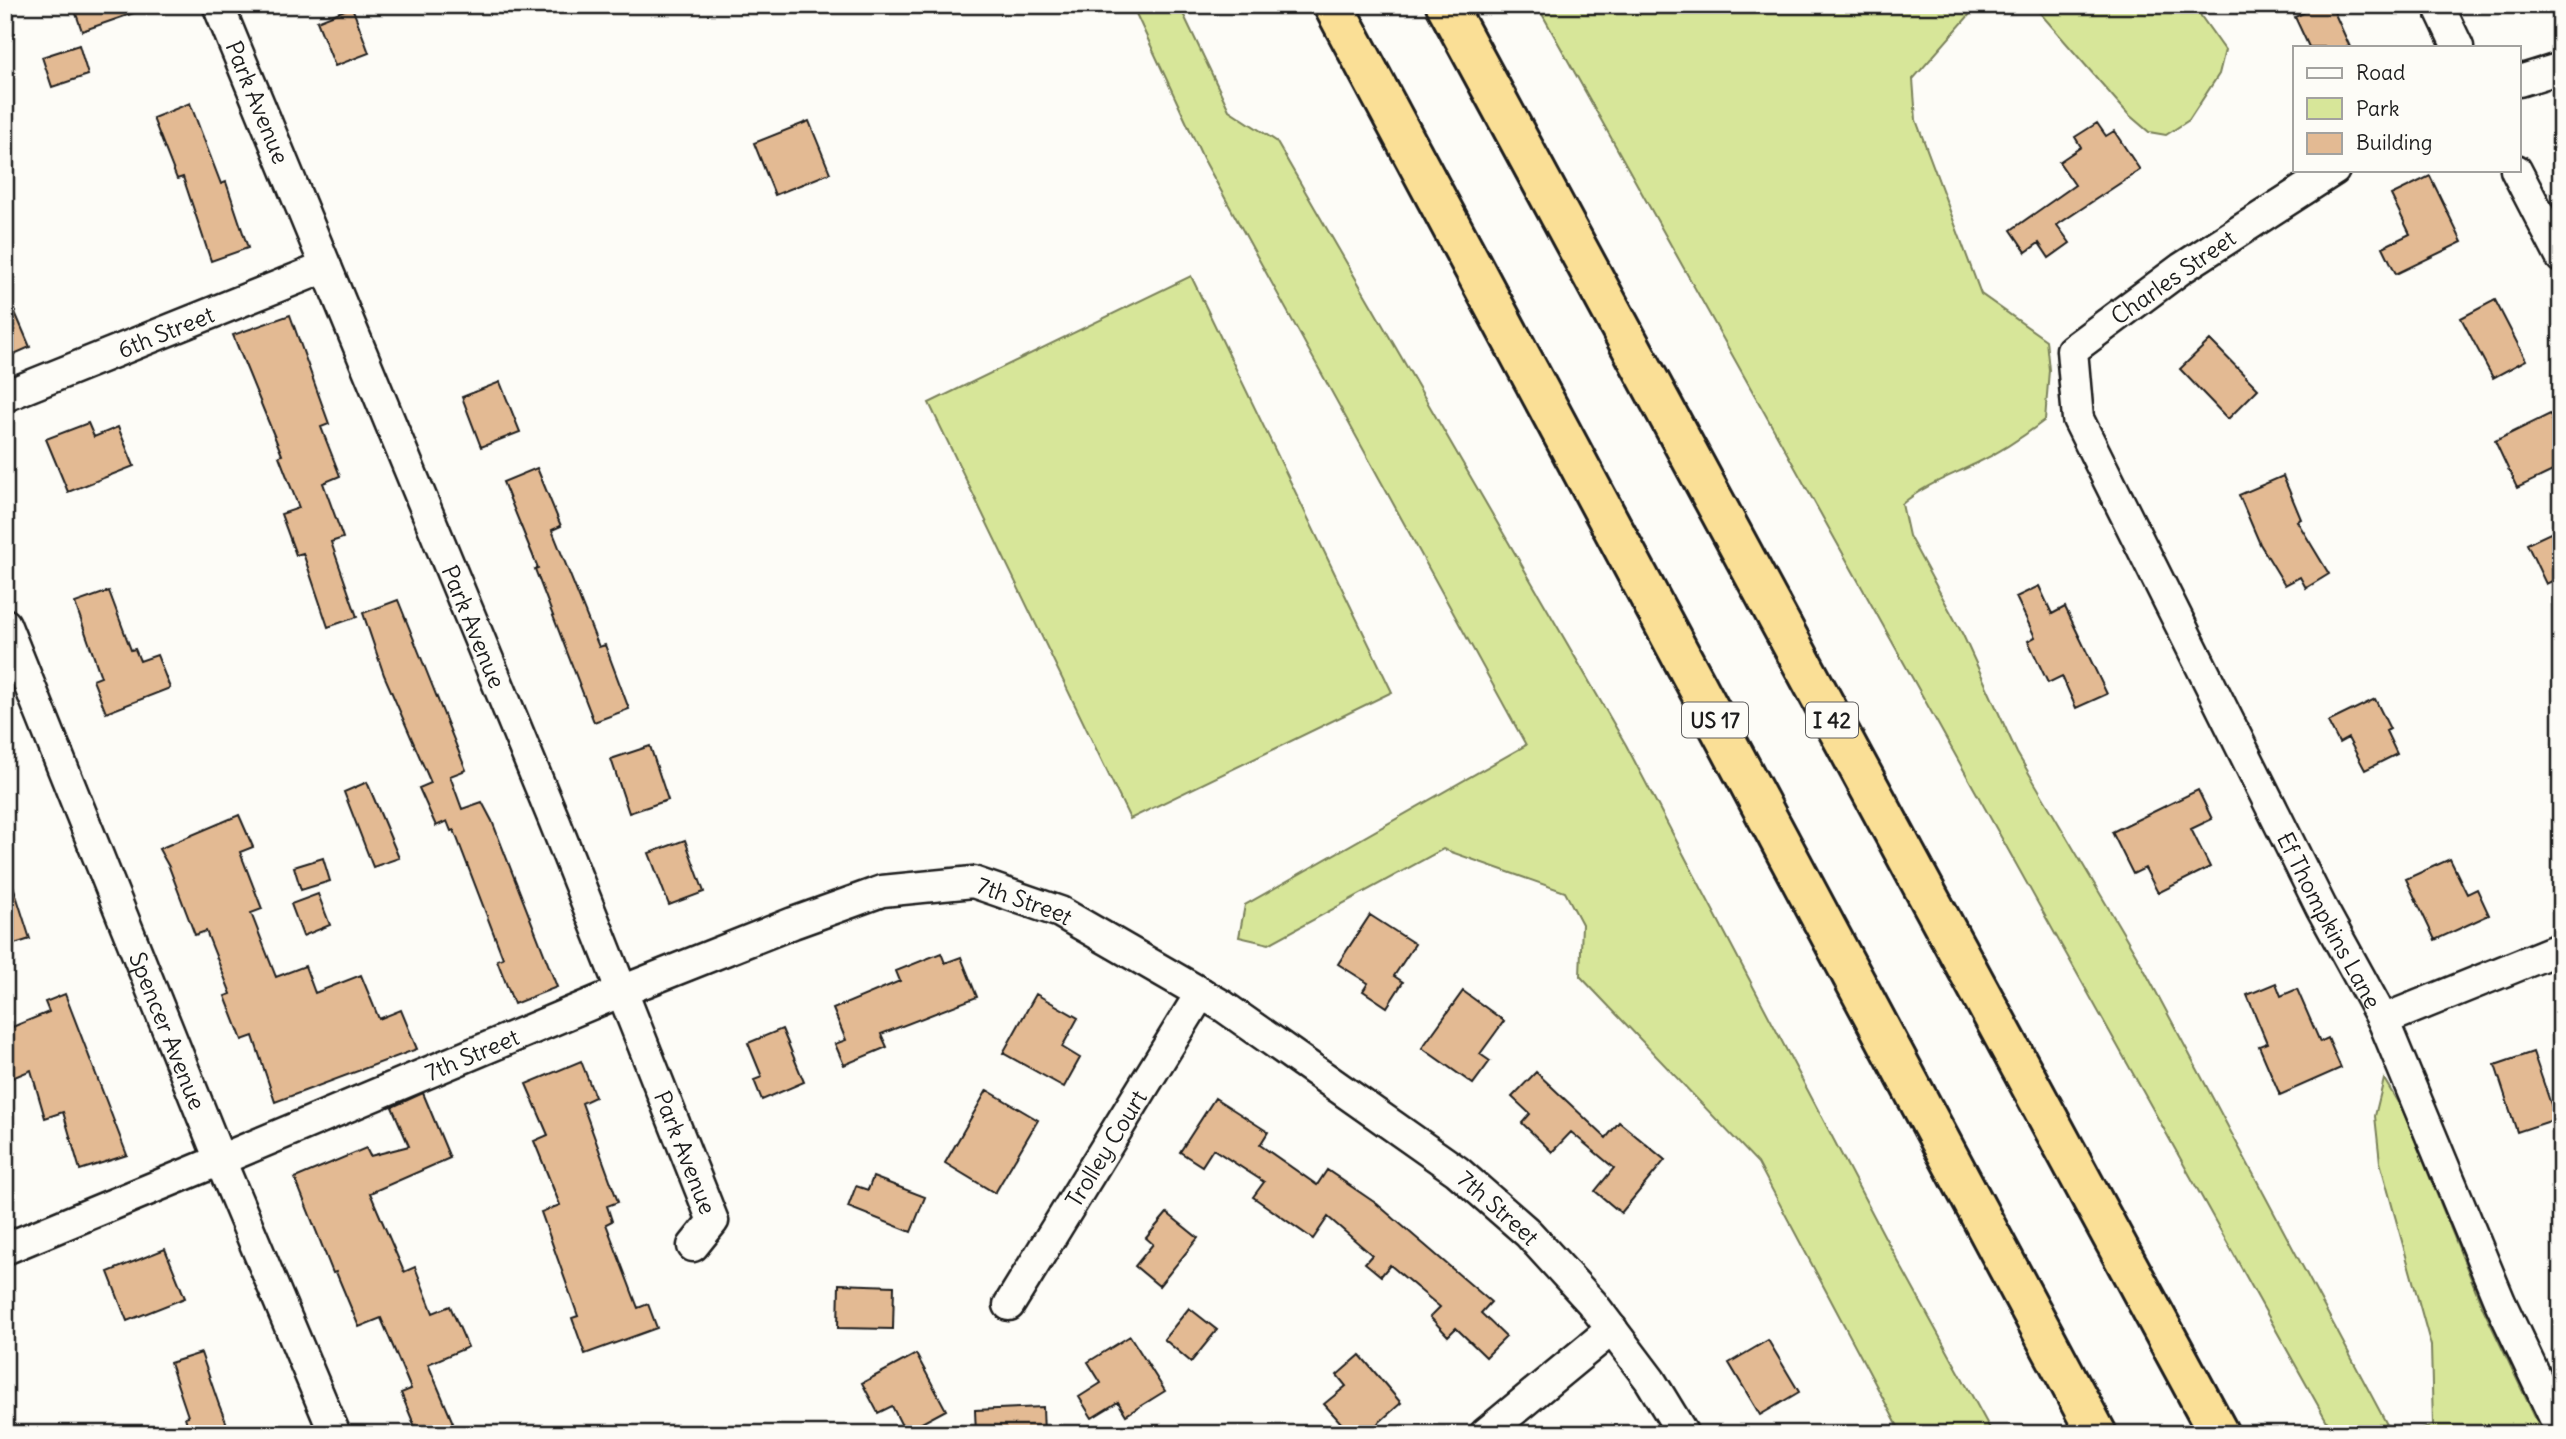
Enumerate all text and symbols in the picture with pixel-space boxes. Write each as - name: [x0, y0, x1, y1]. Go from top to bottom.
- street label: Park Avenue: [220, 36, 296, 168]
- legend: [2293, 46, 2520, 172]
- text: Road: [2356, 59, 2405, 86]
- text: Park: [2356, 95, 2399, 122]
- text: Building: [2356, 129, 2432, 156]
- street label: Charles Street: [2105, 223, 2241, 331]
- street label: 6th Street: [113, 299, 218, 364]
- street label: Park Avenue: [436, 561, 512, 692]
- road number: US 17: [1682, 702, 1748, 738]
- road number: I 42: [1806, 702, 1858, 738]
- street label: Ef Thompkins Lane: [2271, 827, 2388, 1013]
- street label: 7th Street: [973, 870, 1078, 931]
- street label: Spencer Avenue: [123, 947, 213, 1114]
- street label: 7th Street: [420, 1022, 523, 1087]
- street label: Trolley Court: [1058, 1084, 1153, 1212]
- street label: Park Avenue: [648, 1086, 723, 1218]
- street label: 7th Street: [1452, 1164, 1546, 1251]

